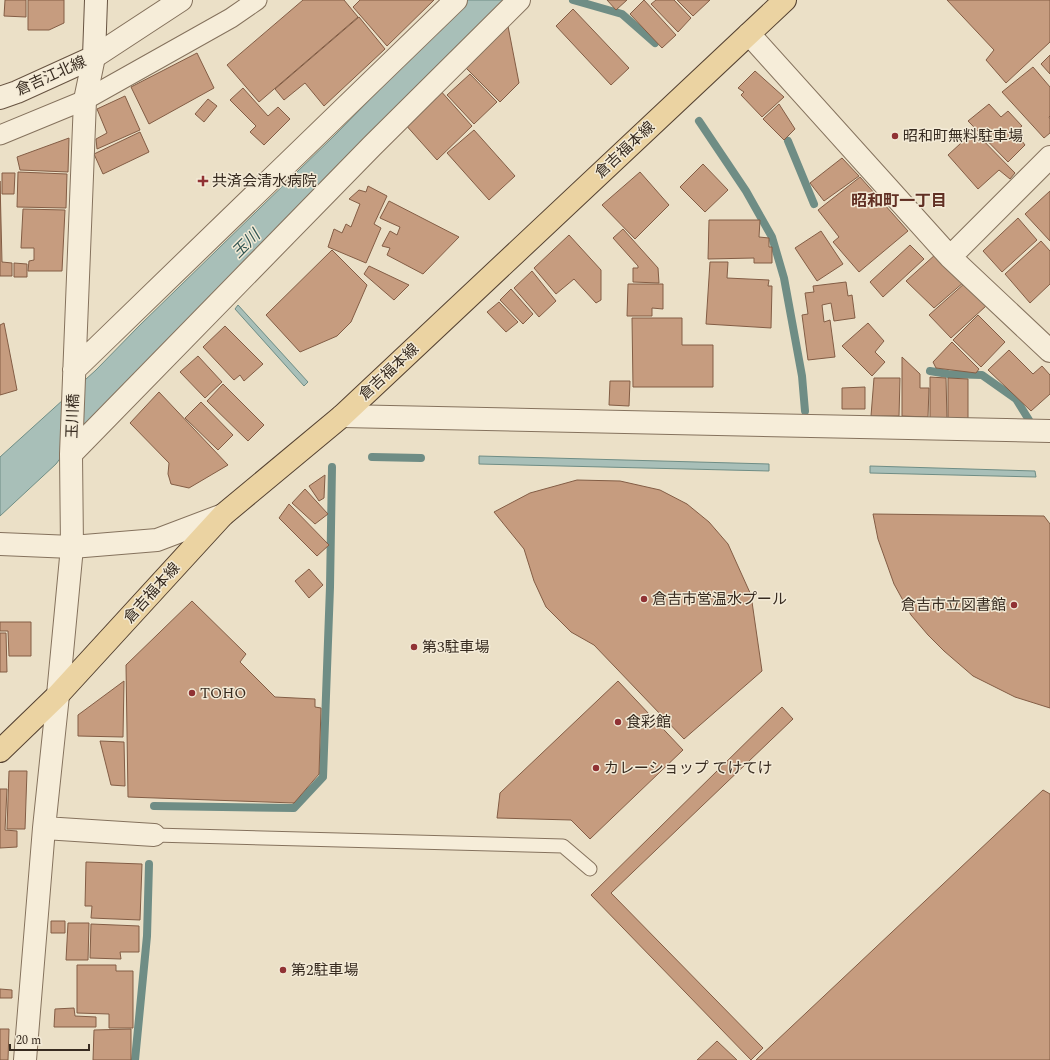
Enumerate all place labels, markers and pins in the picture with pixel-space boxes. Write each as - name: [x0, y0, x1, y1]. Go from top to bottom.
- place label: 昭和町無料駐車場: [903, 125, 1023, 148]
- marker: 昭和町無料駐車場: [890, 131, 900, 141]
- place label: 共済会清水病院: [212, 170, 317, 193]
- marker: 共済会清水病院: [197, 175, 209, 187]
- place label: 倉吉市営温水プール: [652, 588, 787, 611]
- marker: 倉吉市営温水プール: [639, 594, 649, 604]
- place label: 倉吉市立図書館: [901, 594, 1006, 617]
- marker: 倉吉市立図書館: [1009, 600, 1019, 610]
- place label: 第3駐車場: [422, 636, 490, 659]
- marker: 第3駐車場: [409, 642, 419, 652]
- place label: TOHO: [200, 682, 246, 705]
- marker: TOHO: [187, 688, 197, 698]
- place label: 食彩館: [626, 711, 671, 734]
- marker: 食彩館: [613, 717, 623, 727]
- place label: カレーショップ てけてけ: [604, 757, 772, 780]
- marker: カレーショップ てけてけ: [591, 763, 601, 773]
- place label: 第2駐車場: [291, 959, 359, 982]
- marker: 第2駐車場: [278, 965, 288, 975]

